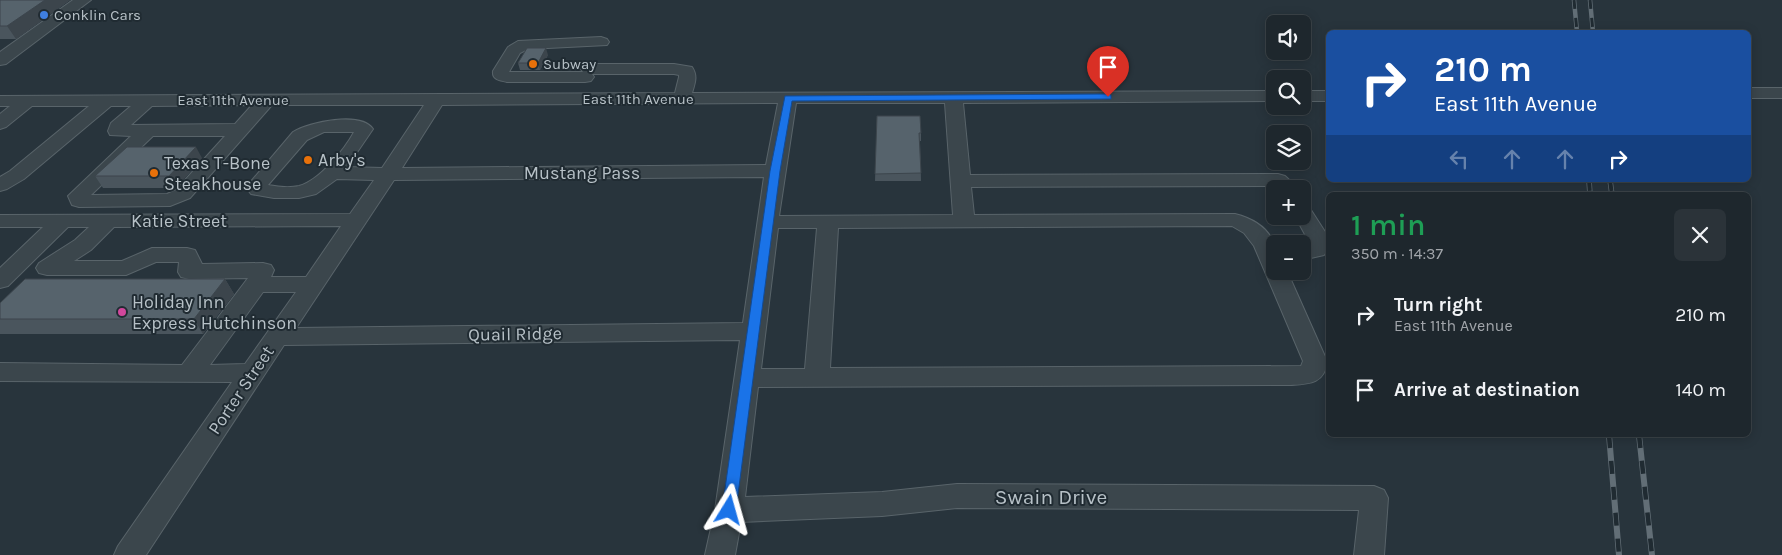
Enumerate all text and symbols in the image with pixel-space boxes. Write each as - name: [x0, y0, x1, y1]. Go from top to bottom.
- place label: Conklin Cars: [54, 6, 141, 24]
- marker: Conklin Cars: [38, 9, 50, 21]
- map controls: [1266, 15, 1311, 280]
- button: sound: [1266, 15, 1311, 60]
- pin: [1087, 46, 1129, 97]
- text: 210 m: [1434, 49, 1532, 90]
- icon: right: [1351, 50, 1416, 115]
- icon: arrive: [1094, 53, 1122, 81]
- place label: Subway: [543, 55, 596, 73]
- marker: Subway: [527, 58, 539, 70]
- button: search: [1266, 70, 1311, 115]
- street label: East 11th Avenue: [582, 90, 694, 108]
- street label: East 11th Avenue: [177, 91, 289, 109]
- text: East 11th Avenue: [1434, 91, 1597, 117]
- button: layers: [1266, 125, 1311, 170]
- icon: left: [1445, 145, 1473, 173]
- icon: ahead: [1498, 145, 1526, 173]
- icon: ahead: [1551, 145, 1579, 173]
- icon: right: [1604, 145, 1632, 173]
- place label: Arby's: [318, 149, 366, 171]
- place label: Texas T-Bone Steakhouse: [164, 152, 270, 195]
- marker: Arby's: [302, 154, 314, 166]
- street label: Mustang Pass: [524, 162, 640, 184]
- marker: Texas T-Bone Steakhouse: [148, 167, 160, 179]
- button: +: [1266, 180, 1311, 225]
- text: 1 min: [1351, 207, 1425, 243]
- button: close: [1674, 209, 1726, 261]
- street label: Katie Street: [131, 210, 227, 232]
- button: −: [1266, 235, 1311, 280]
- text: 350 m · 14:37: [1351, 244, 1443, 263]
- place label: Holiday Inn Express Hutchinson: [132, 291, 297, 334]
- text: Turn right: [1394, 294, 1483, 316]
- icon: right: [1351, 301, 1379, 329]
- text: 210 m: [1675, 304, 1726, 326]
- marker: Holiday Inn Express Hutchinson: [116, 306, 128, 318]
- text: East 11th Avenue: [1394, 316, 1513, 335]
- street label: Quail Ridge: [468, 322, 562, 346]
- street label: Porter Street: [203, 341, 279, 439]
- icon: arrive: [1351, 376, 1379, 404]
- text: Arrive at destination: [1394, 379, 1580, 401]
- text: 140 m: [1676, 379, 1726, 401]
- position arrow: [702, 483, 754, 535]
- street label: Swain Drive: [995, 485, 1107, 509]

